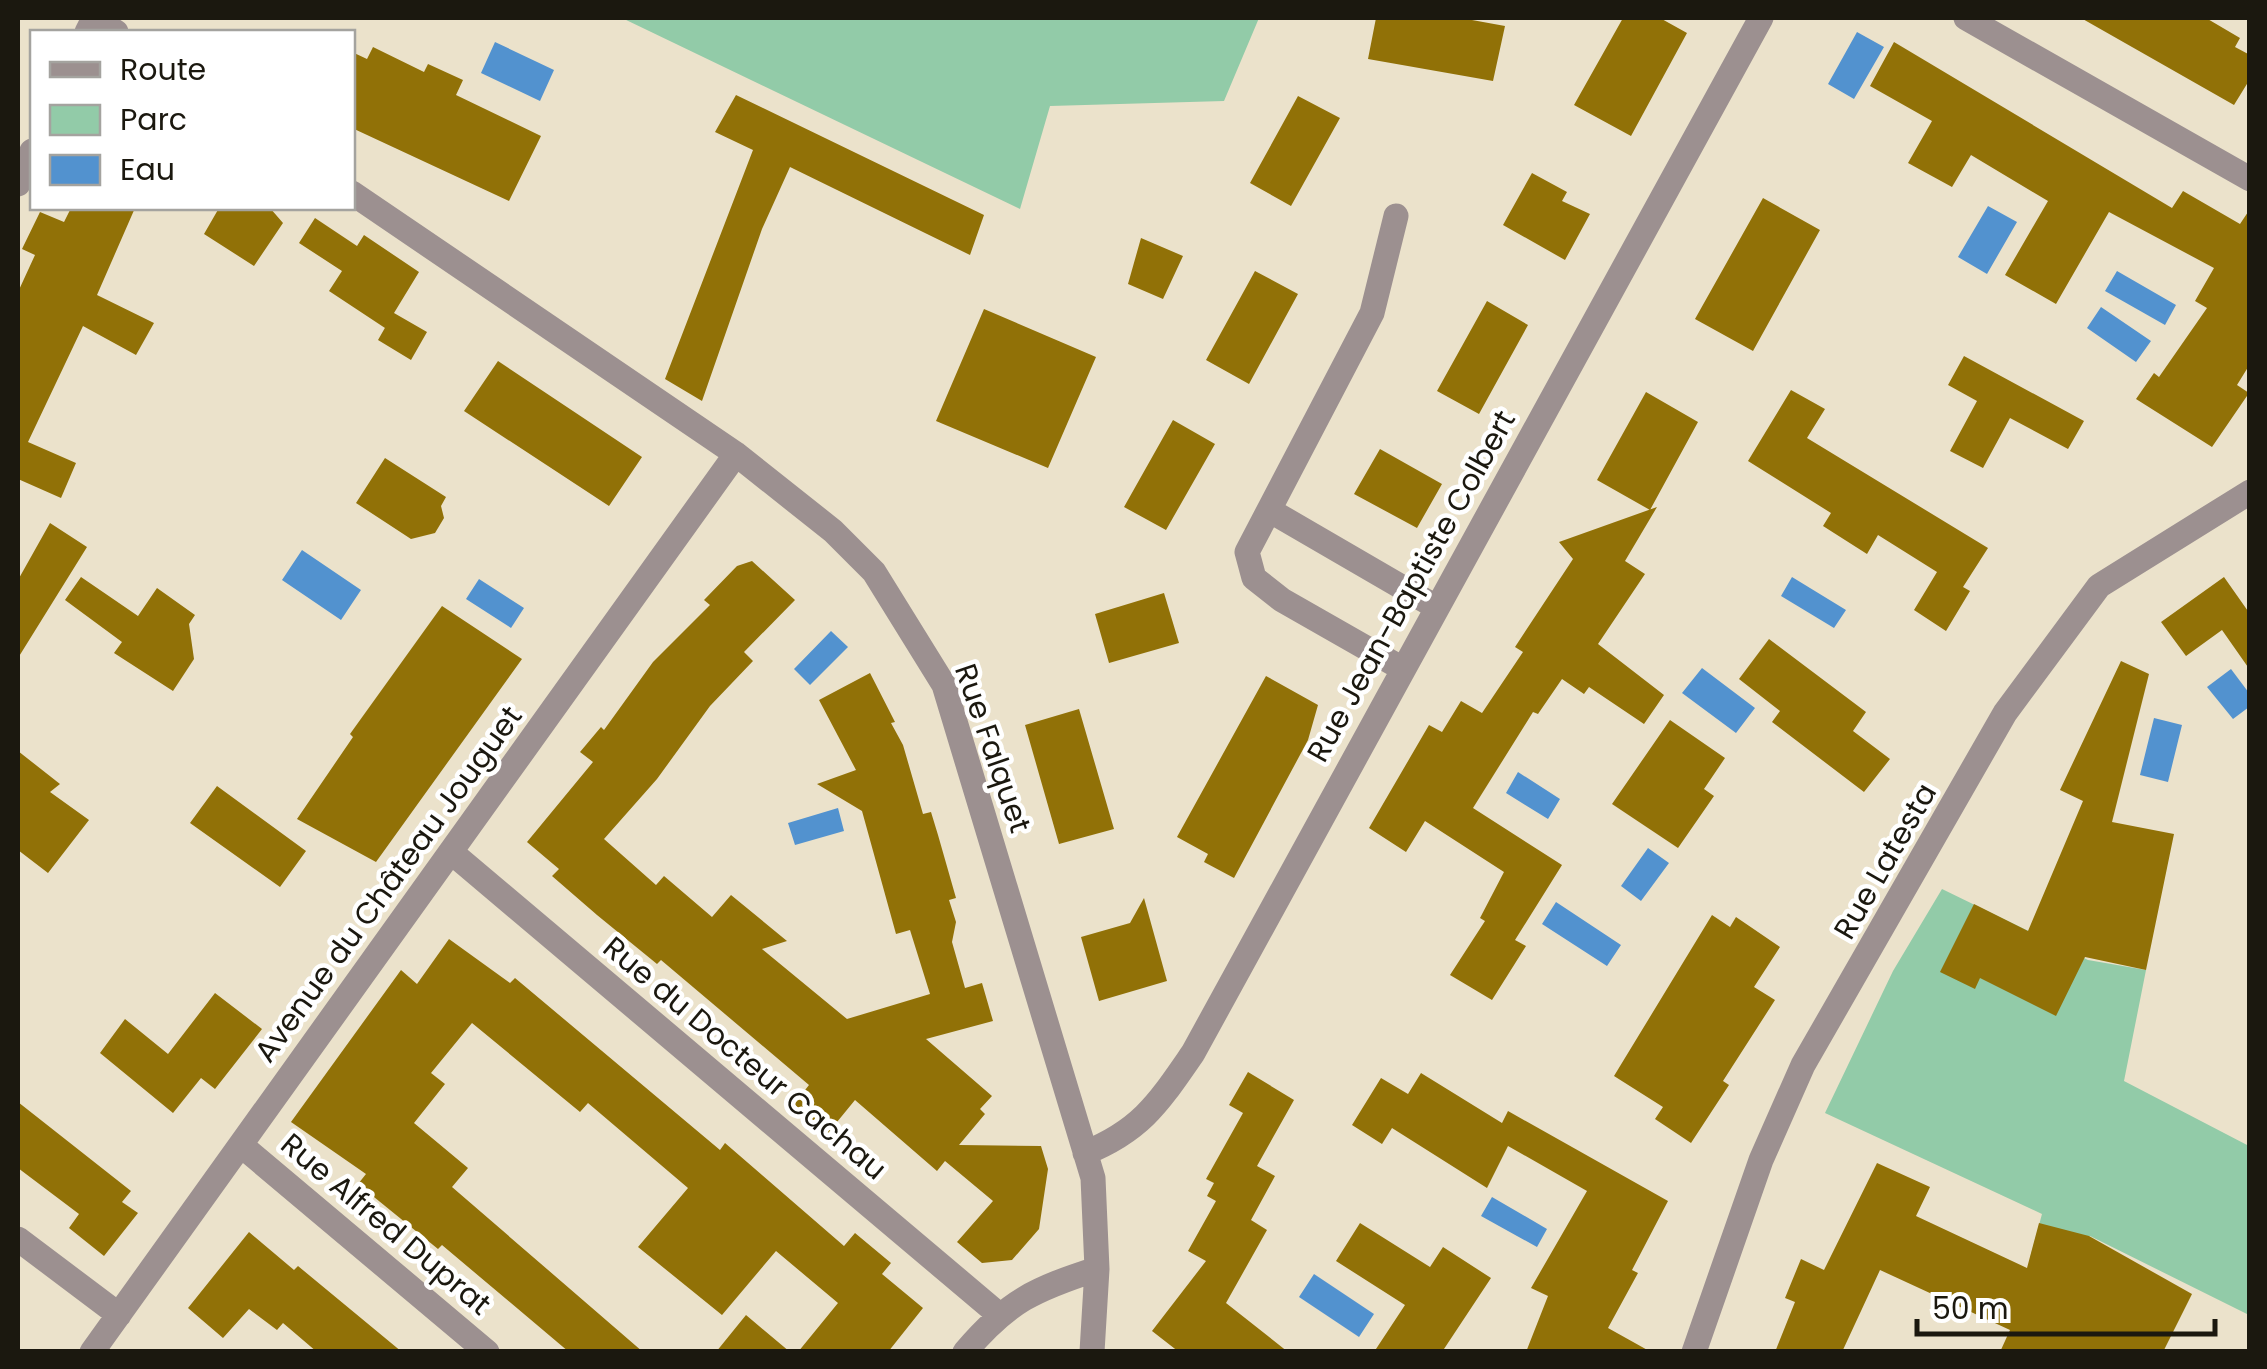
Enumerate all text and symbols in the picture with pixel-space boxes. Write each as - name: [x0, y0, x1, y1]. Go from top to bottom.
- legend: [30, 30, 355, 210]
- text: Route: [120, 48, 206, 91]
- text: Parc: [120, 98, 187, 141]
- text: Eau: [120, 148, 175, 191]
- street label: Rue Jean-Baptiste Colbert: [1296, 403, 1526, 769]
- street label: Rue Falquet: [944, 658, 1042, 838]
- street label: Avenue du Château Jouguet: [244, 697, 532, 1071]
- street label: Rue Latesta: [1823, 775, 1947, 947]
- street label: Rue du Docteur Cachau: [594, 926, 896, 1190]
- street label: Rue Alfred Duprat: [272, 1123, 500, 1325]
- scale bar: [1917, 1274, 2214, 1336]
- text: 50 m: [1932, 1287, 2009, 1330]

